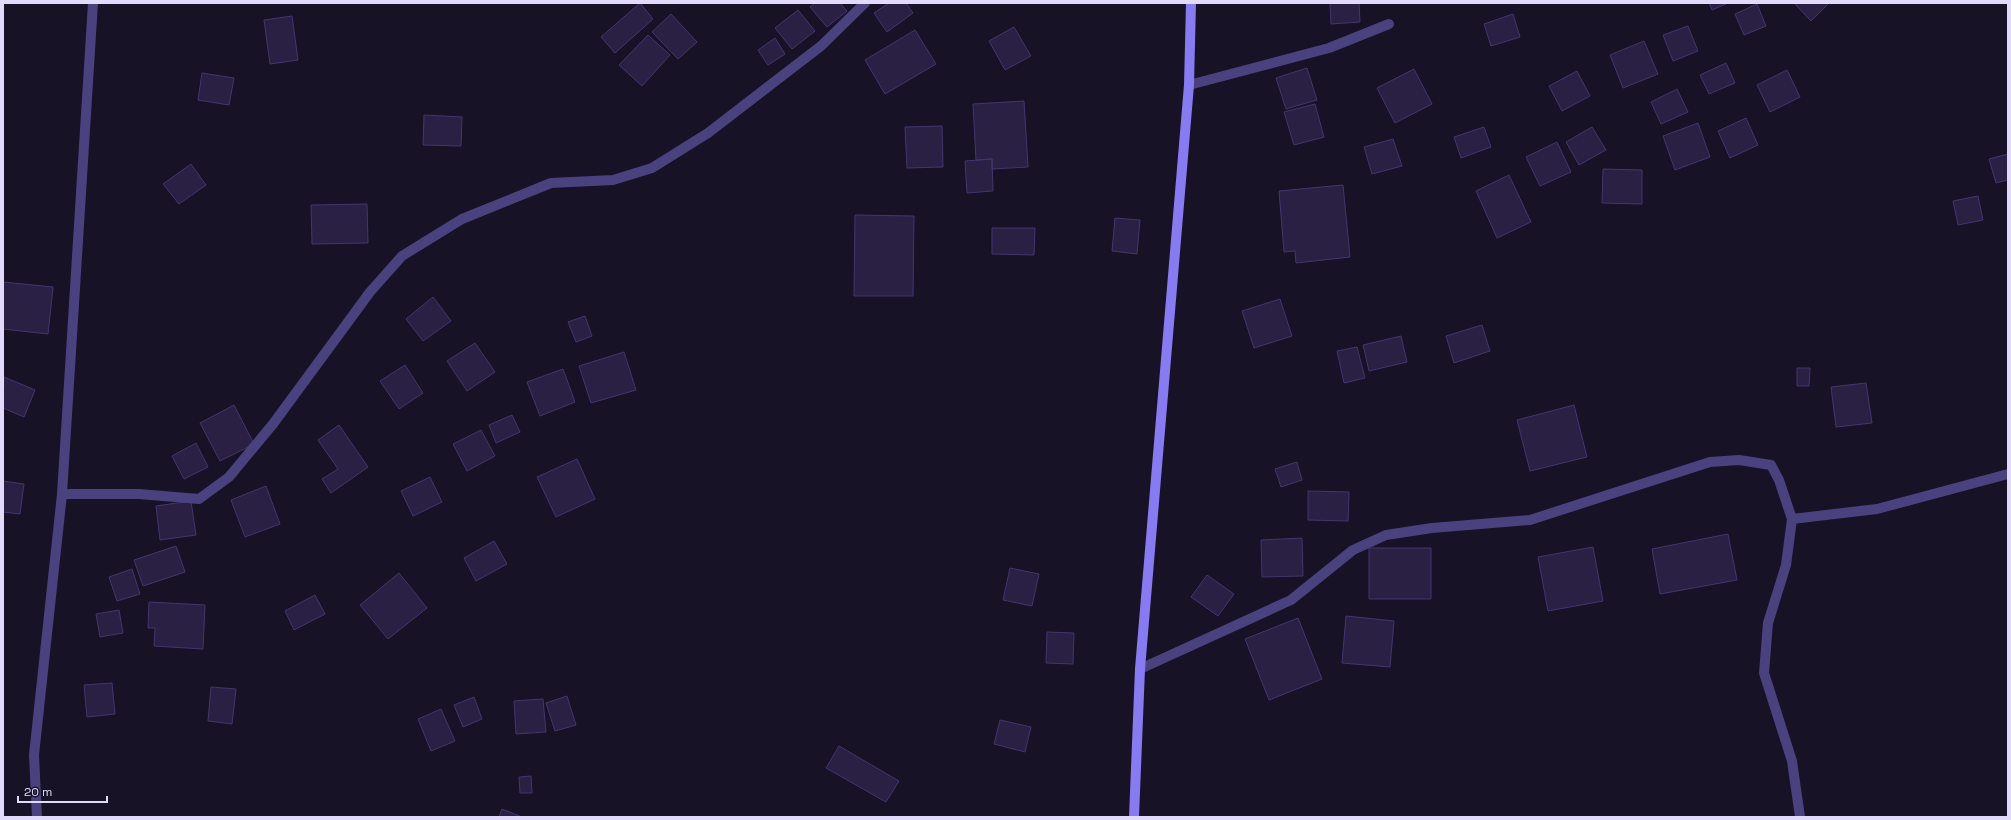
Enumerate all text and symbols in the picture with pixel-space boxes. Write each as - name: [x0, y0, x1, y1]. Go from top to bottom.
- scale bar: [18, 778, 107, 804]
- text: 20 m: [24, 784, 52, 800]

